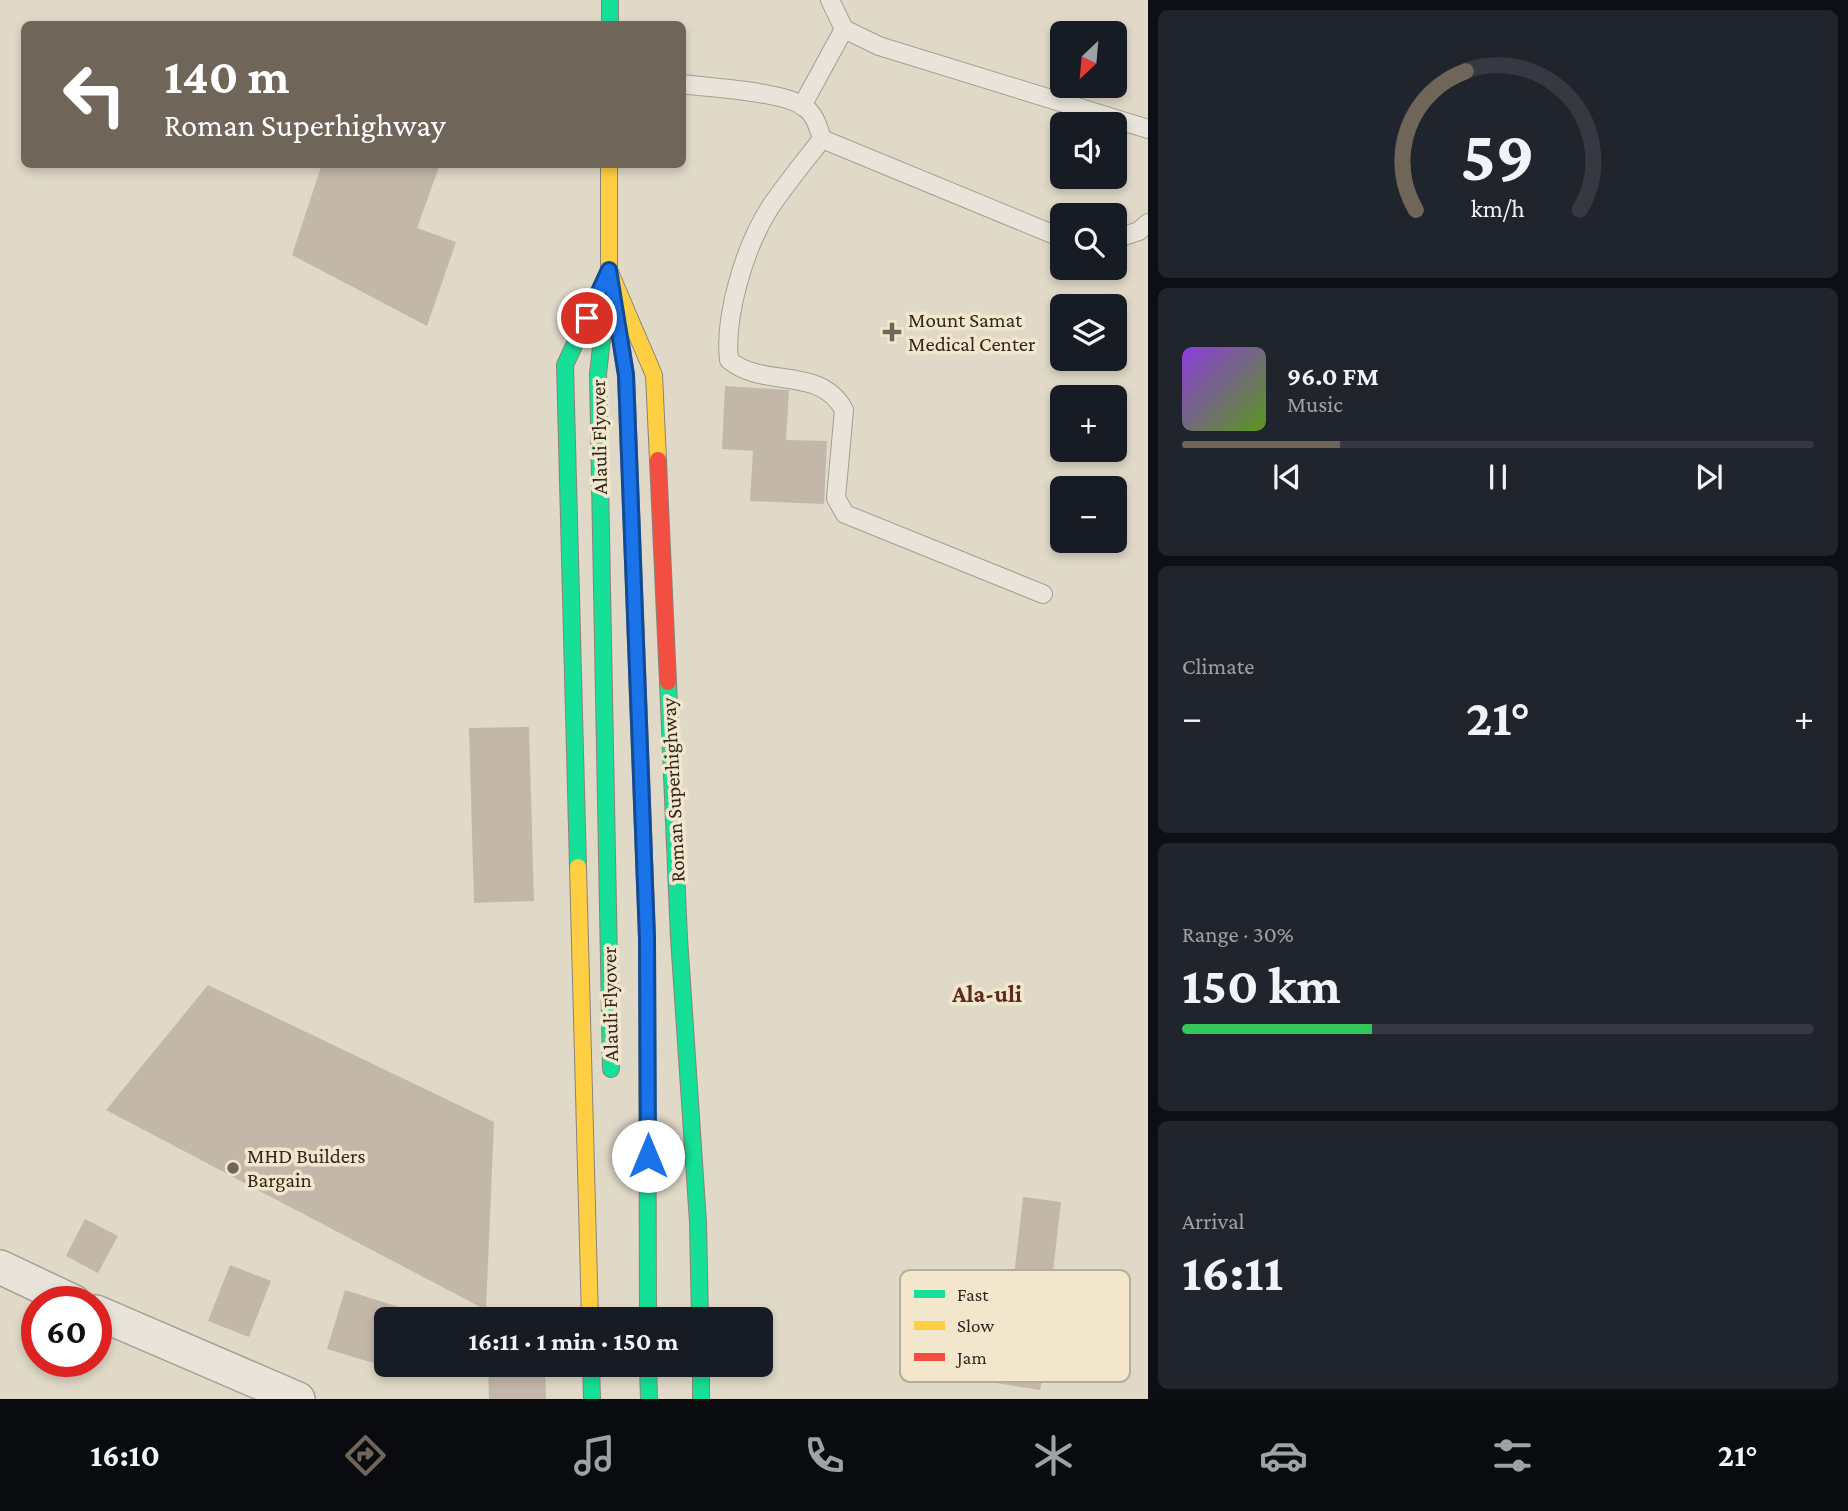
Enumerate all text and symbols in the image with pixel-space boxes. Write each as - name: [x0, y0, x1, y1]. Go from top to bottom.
- north arrow: [1050, 21, 1127, 98]
- map controls: [1050, 21, 1127, 553]
- icon: left: [49, 49, 140, 140]
- text: 140 m: [164, 49, 289, 104]
- text: Roman Superhighway: [164, 107, 446, 143]
- button: sound: [1050, 112, 1127, 189]
- text: 59: [1461, 115, 1535, 196]
- text: km/h: [1471, 195, 1525, 222]
- button: search: [1050, 203, 1127, 280]
- pin: [557, 288, 617, 348]
- button: layers: [1050, 294, 1127, 371]
- icon: arrive: [568, 299, 606, 337]
- place label: Mount Samat Medical Center: [908, 308, 1036, 356]
- marker: Mount Samat Medical Center: [882, 322, 902, 342]
- text: 96.0 FM: [1287, 362, 1379, 391]
- street label: Alauli Flyover: [586, 379, 612, 495]
- button: +: [1050, 385, 1127, 462]
- text: Music: [1287, 391, 1343, 417]
- icon: previous: [1268, 458, 1306, 496]
- icon: pause: [1479, 458, 1517, 496]
- icon: next: [1690, 458, 1728, 496]
- button: −: [1050, 476, 1127, 553]
- text: Climate: [1182, 653, 1254, 679]
- text: 21°: [1466, 688, 1530, 746]
- text: −: [1182, 696, 1202, 738]
- text: +: [1794, 696, 1814, 738]
- street label: Roman Superhighway: [656, 697, 690, 883]
- text: Range · 30%: [1182, 921, 1294, 947]
- street label: Alauli Flyover: [597, 946, 623, 1062]
- text: 150 km: [1182, 956, 1341, 1014]
- district label: Ala-uli: [951, 980, 1022, 1007]
- position arrow: [611, 1119, 685, 1193]
- place label: MHD Builders Bargain: [247, 1144, 366, 1192]
- marker: MHD Builders Bargain: [225, 1160, 241, 1176]
- text: Arrival: [1182, 1208, 1245, 1234]
- text: 16:11: [1182, 1243, 1283, 1301]
- legend: [900, 1270, 1130, 1382]
- text: Fast: [957, 1284, 989, 1305]
- speed limit sign: 60: [21, 1286, 112, 1377]
- text: Slow: [957, 1315, 994, 1336]
- text: 16:11 · 1 min · 150 m: [468, 1327, 679, 1356]
- text: Jam: [955, 1347, 987, 1368]
- icon: directions: [341, 1431, 390, 1480]
- icon: music: [570, 1431, 619, 1480]
- icon: phone: [800, 1431, 849, 1480]
- icon: climate: [1029, 1431, 1078, 1480]
- icon: car: [1259, 1431, 1308, 1480]
- icon: filters: [1488, 1431, 1537, 1480]
- text: 16:10: [90, 1437, 160, 1473]
- text: 21°: [1718, 1437, 1758, 1473]

